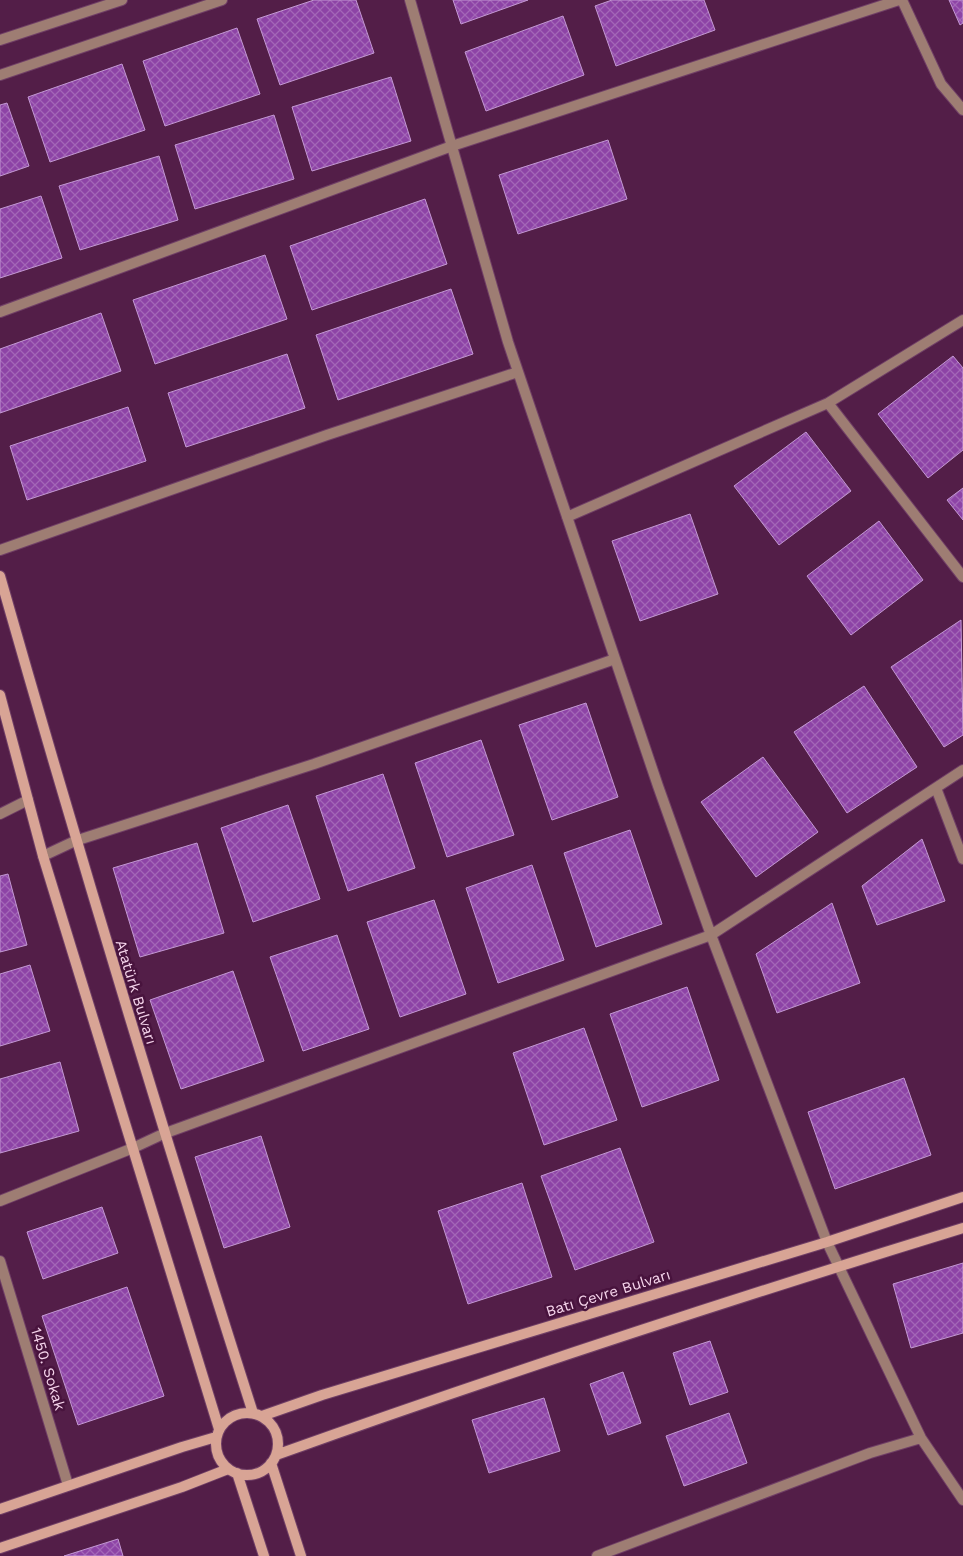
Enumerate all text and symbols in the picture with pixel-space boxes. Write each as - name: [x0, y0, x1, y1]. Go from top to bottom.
- street label: Atatürk Bulvarı: [112, 938, 160, 1046]
- street label: Batı Çevre Bulvarı: [544, 1266, 672, 1320]
- street label: 1450. Sokak: [27, 1325, 69, 1413]

